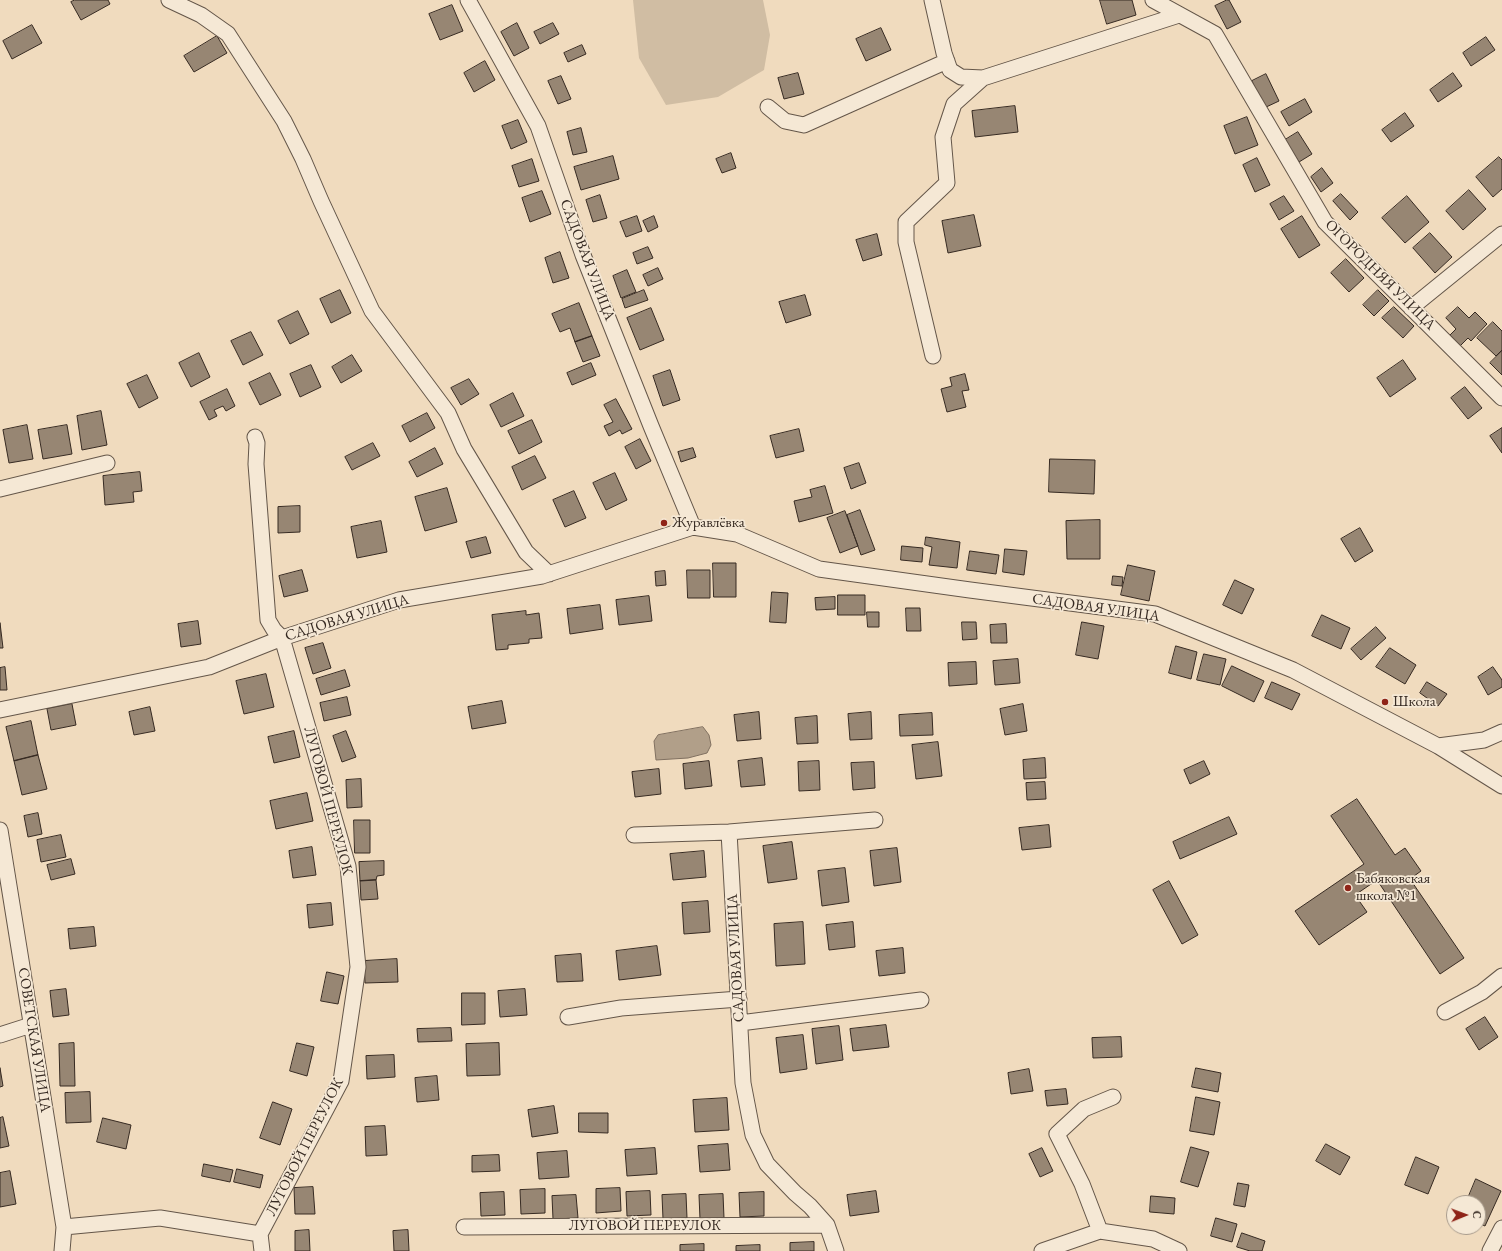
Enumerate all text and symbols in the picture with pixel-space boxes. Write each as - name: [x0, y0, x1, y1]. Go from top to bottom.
- street label: САДОВАЯ УЛИЦА: [556, 197, 618, 323]
- street label: ОГОРОДНЯЯ УЛИЦА: [1321, 216, 1439, 334]
- place label: Журавлёвка: [672, 514, 745, 532]
- marker: Журавлёвка: [659, 518, 669, 528]
- street label: САДОВАЯ УЛИЦА: [1031, 590, 1161, 626]
- street label: САДОВАЯ УЛИЦА: [283, 591, 411, 645]
- place label: Школа: [1393, 693, 1436, 711]
- marker: Школа: [1380, 697, 1390, 707]
- street label: ЛУГОВОЙ ПЕРЕУЛОК: [300, 725, 356, 877]
- place label: Бабяковская школа №1: [1356, 870, 1430, 905]
- marker: Бабяковская школа №1: [1343, 883, 1353, 893]
- street label: САДОВАЯ УЛИЦА: [724, 893, 748, 1023]
- street label: СОВЕТСКАЯ УЛИЦА: [14, 966, 54, 1114]
- street label: ЛУГОВОЙ ПЕРЕУЛОК: [262, 1075, 348, 1219]
- north arrow: [1446, 1195, 1486, 1235]
- text: С: [1470, 1211, 1484, 1219]
- street label: ЛУГОВОЙ ПЕРЕУЛОК: [569, 1217, 721, 1235]

